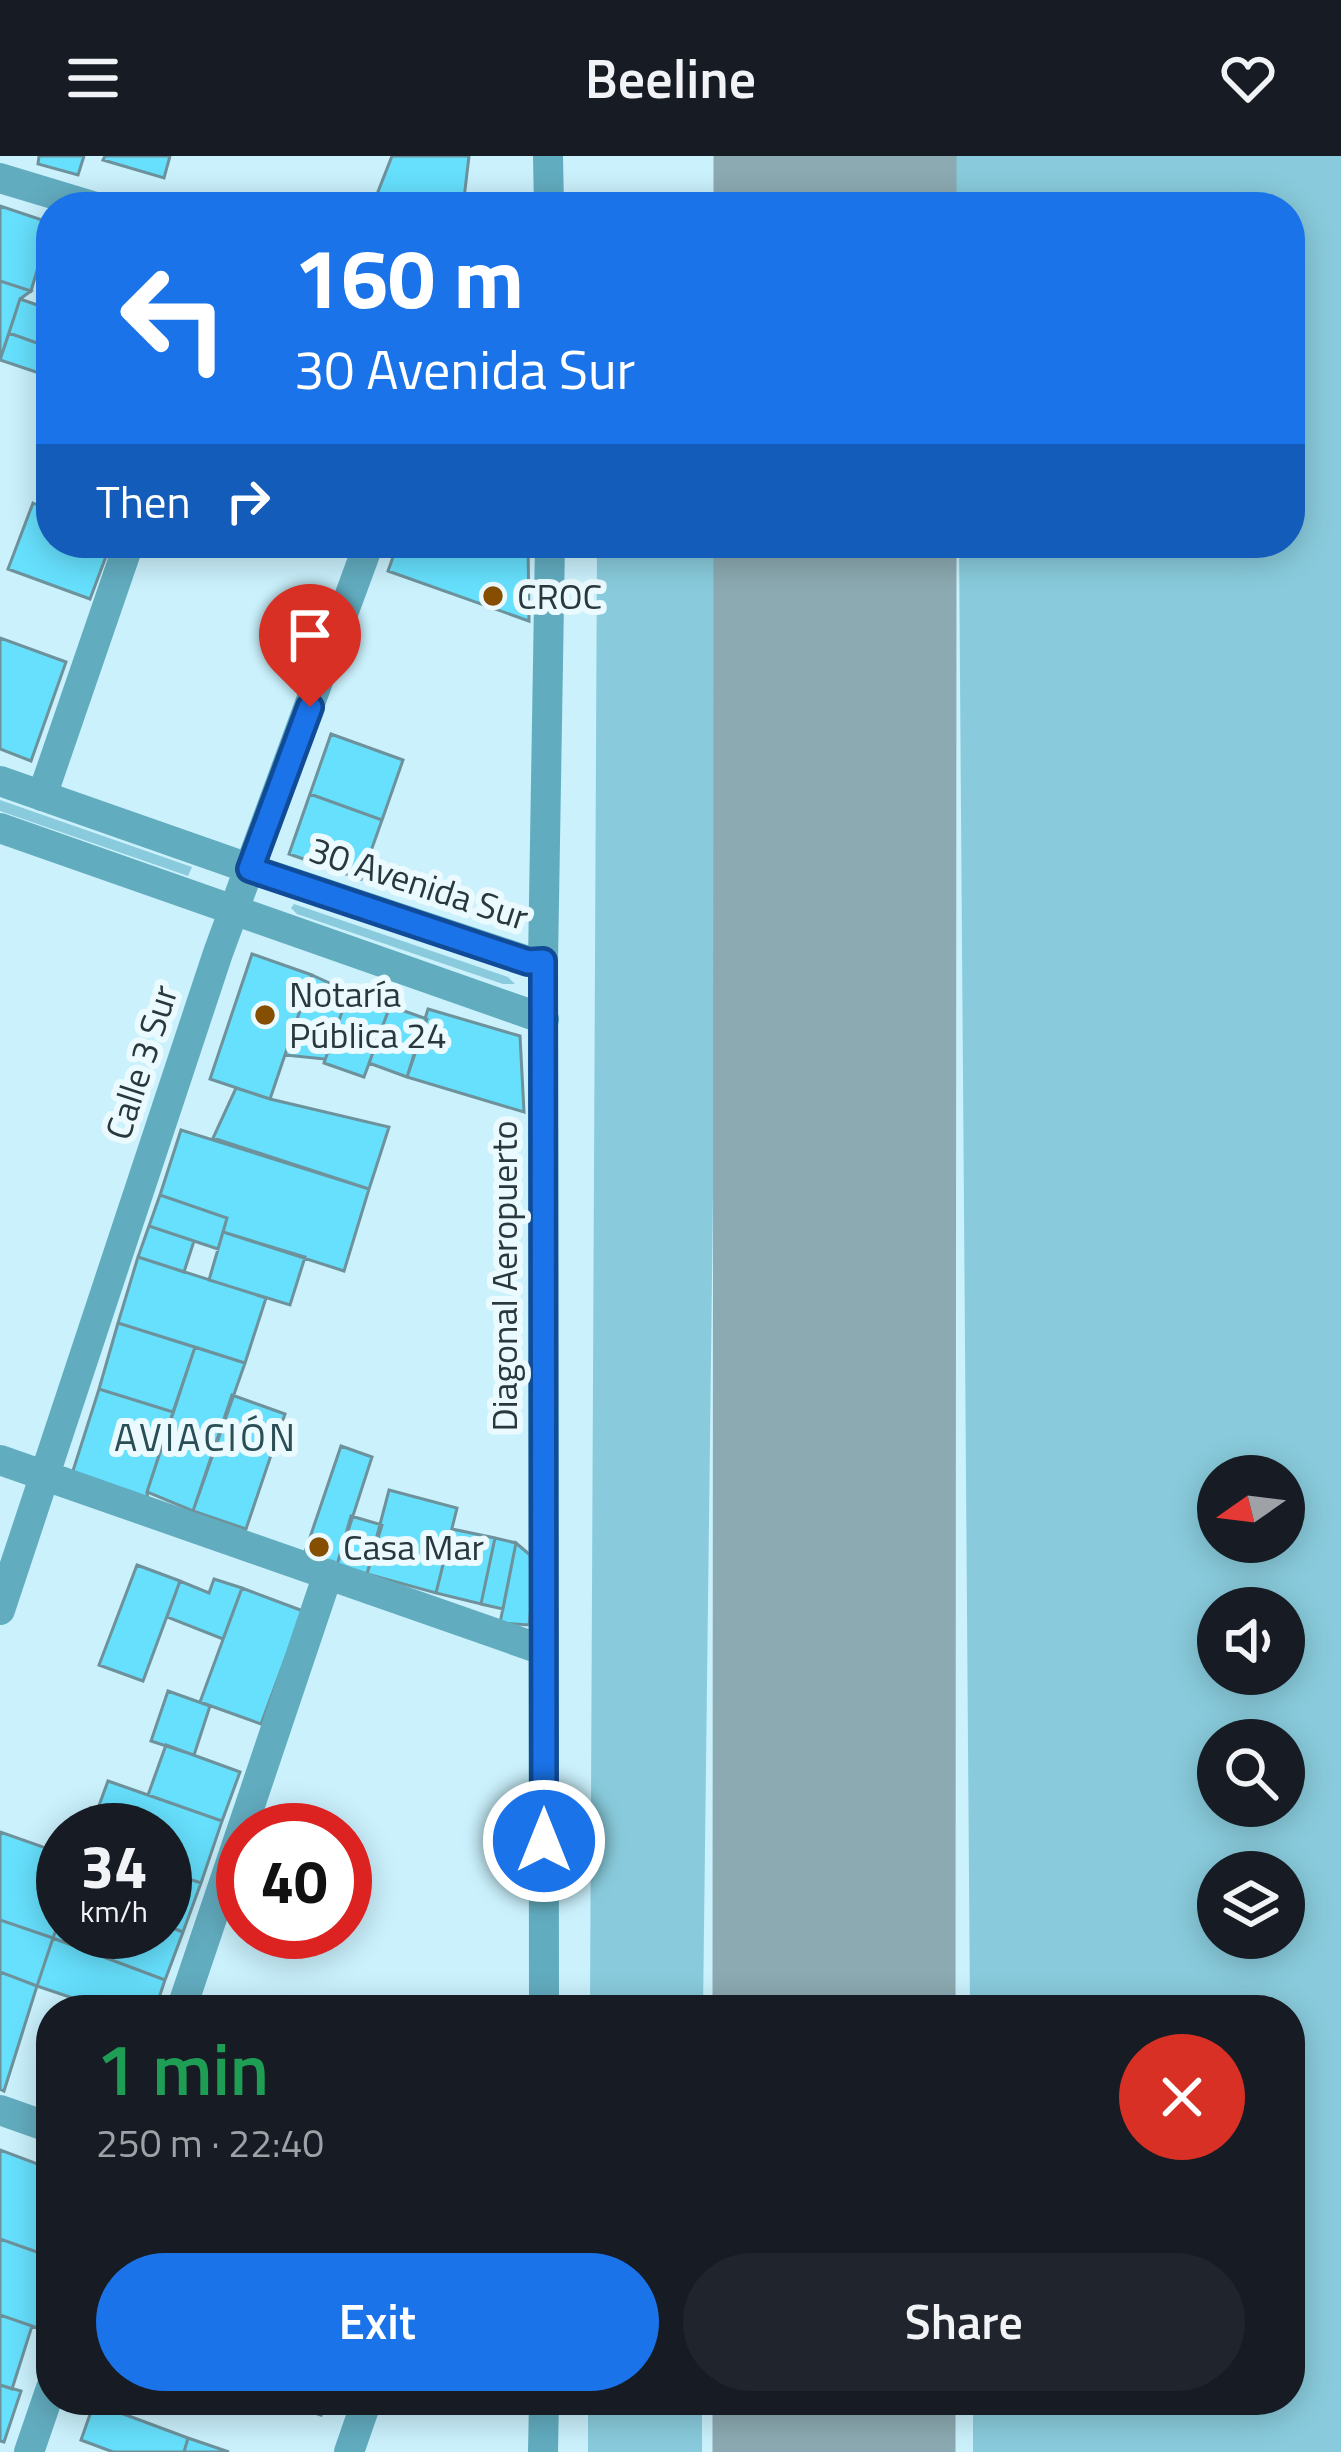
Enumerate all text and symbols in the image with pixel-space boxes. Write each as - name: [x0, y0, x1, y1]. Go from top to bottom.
- text: Beeline: [585, 37, 756, 119]
- icon: menu: [60, 45, 126, 111]
- icon: heart: [1215, 45, 1281, 111]
- text: 160 m: [294, 213, 524, 341]
- icon: left: [96, 240, 252, 396]
- text: 30 Avenida Sur: [294, 328, 635, 410]
- text: Then: [96, 467, 191, 535]
- icon: right: [215, 468, 281, 534]
- place label: CROC: [517, 568, 602, 623]
- marker: CROC: [480, 583, 506, 609]
- pin: [259, 584, 361, 707]
- icon: arrive: [277, 602, 343, 668]
- street label: 30 Avenida Sur: [302, 821, 536, 944]
- place label: Notaría Pública 24: [289, 966, 447, 1062]
- street label: Calle 3 Sur: [90, 977, 191, 1146]
- marker: Notaría Pública 24: [252, 1002, 278, 1028]
- street label: Diagonal Aeropuerto: [476, 1120, 531, 1432]
- district label: AVIACIÓN: [114, 1407, 298, 1466]
- north arrow: [1197, 1455, 1305, 1563]
- map controls: [1197, 1455, 1305, 1959]
- place label: Casa Mar: [343, 1519, 484, 1574]
- marker: Casa Mar: [306, 1534, 332, 1560]
- button: sound: [1197, 1587, 1305, 1695]
- button: search: [1197, 1719, 1305, 1827]
- position arrow: [481, 1778, 607, 1904]
- speed limit sign: 40: [216, 1803, 372, 1959]
- text: 34: [80, 1820, 148, 1911]
- button: layers: [1197, 1851, 1305, 1959]
- text: km/h: [80, 1888, 148, 1934]
- text: 1 min: [96, 2013, 269, 2123]
- button: close: [1119, 2034, 1245, 2160]
- text: 250 m · 22:40: [96, 2113, 324, 2172]
- button: Exit: [96, 2253, 659, 2391]
- button: Share: [683, 2253, 1245, 2391]

